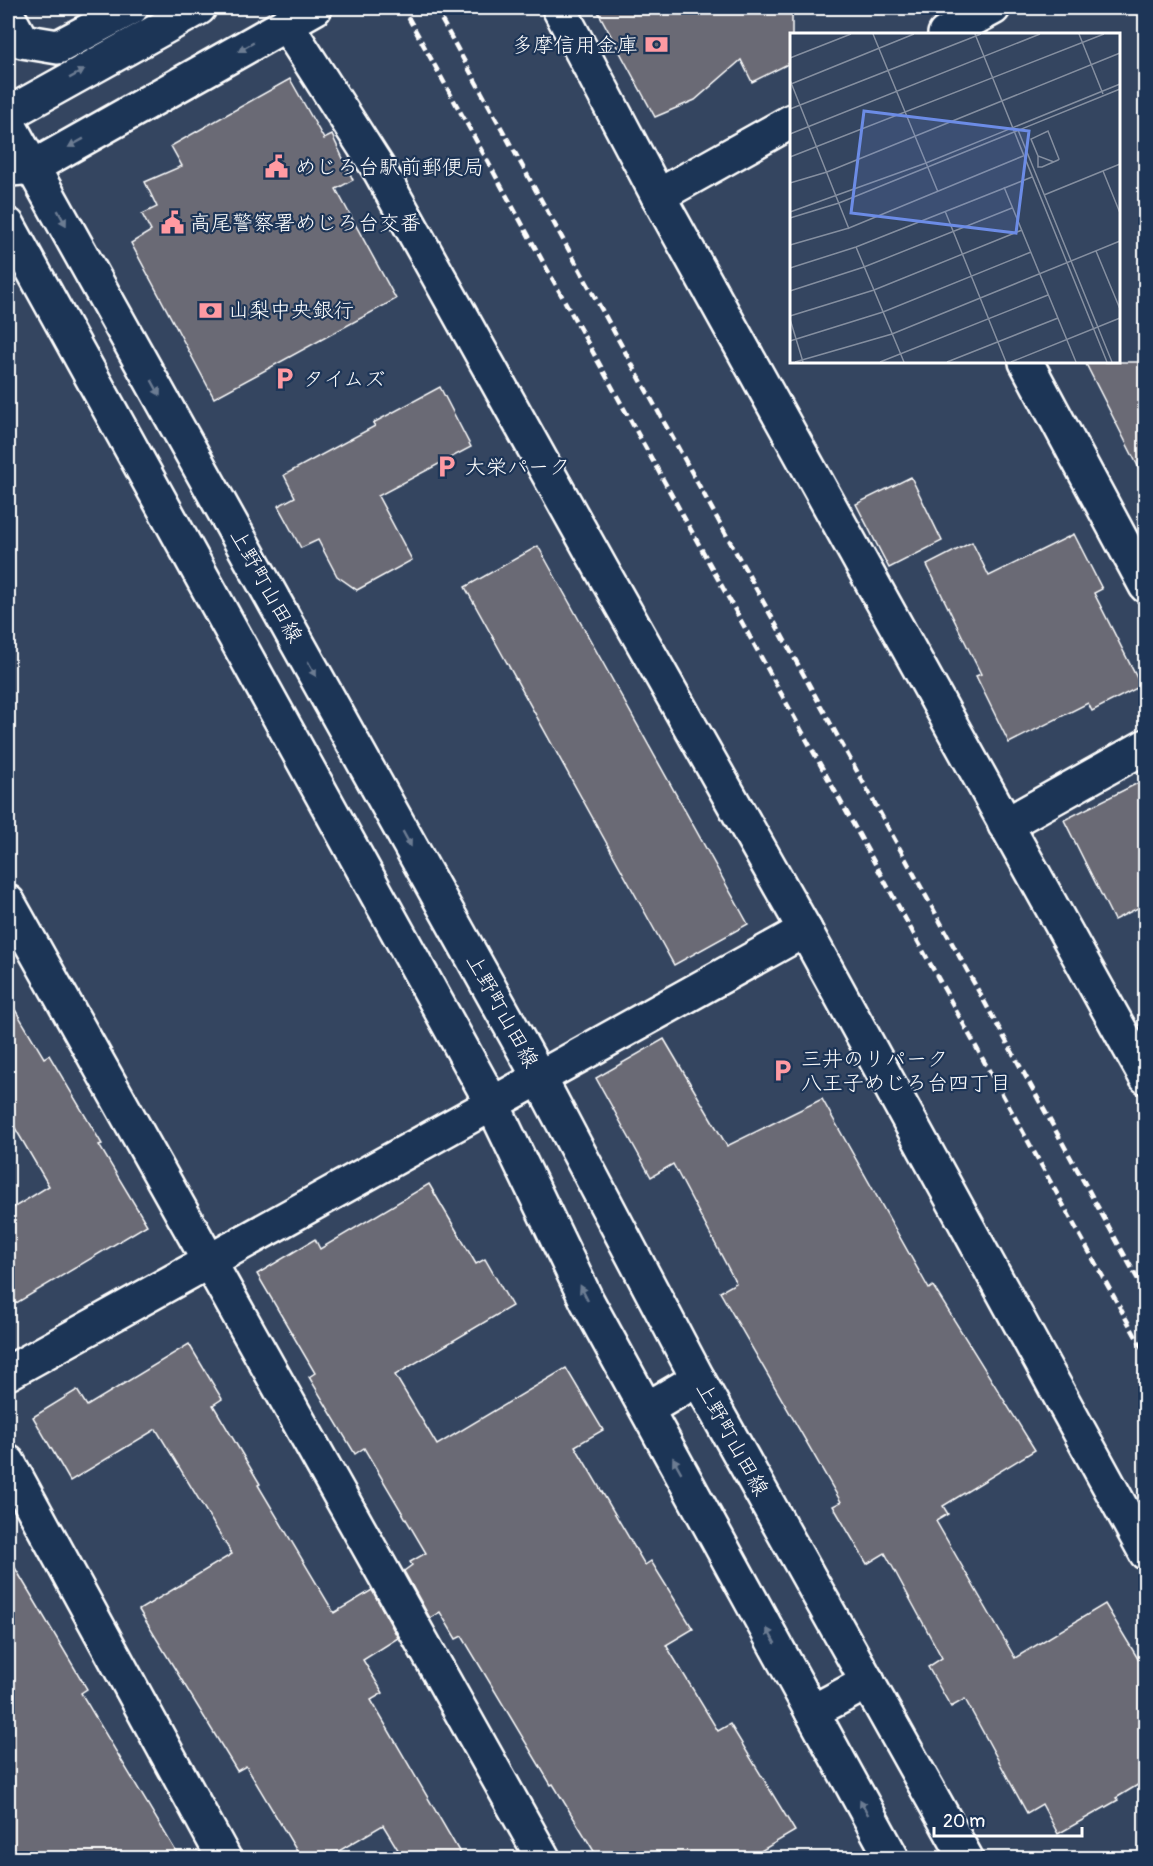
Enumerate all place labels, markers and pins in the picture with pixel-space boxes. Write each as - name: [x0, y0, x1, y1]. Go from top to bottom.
- place label: 多摩信用金庫: [512, 32, 638, 59]
- bank icon: 多摩信用金庫: [643, 32, 669, 58]
- public building icon: めじろ台駅前郵便局: [264, 154, 290, 180]
- place label: めじろ台駅前郵便局: [295, 154, 484, 181]
- public building icon: 高尾警察署めじろ台交番: [159, 210, 185, 236]
- place label: 高尾警察署めじろ台交番: [190, 210, 421, 237]
- bank icon: 山梨中央銀行: [197, 297, 223, 323]
- place label: 山梨中央銀行: [228, 297, 354, 324]
- parking icon: タイムズ: [272, 366, 298, 392]
- place label: タイムズ: [303, 366, 385, 393]
- parking icon: 大栄パーク: [434, 454, 460, 480]
- place label: 大栄パーク: [465, 454, 570, 481]
- place label: 三井のリパーク 八王子めじろ台四丁目: [801, 1046, 1011, 1097]
- parking icon: 三井のリパーク 八王子めじろ台四丁目: [770, 1058, 796, 1084]

